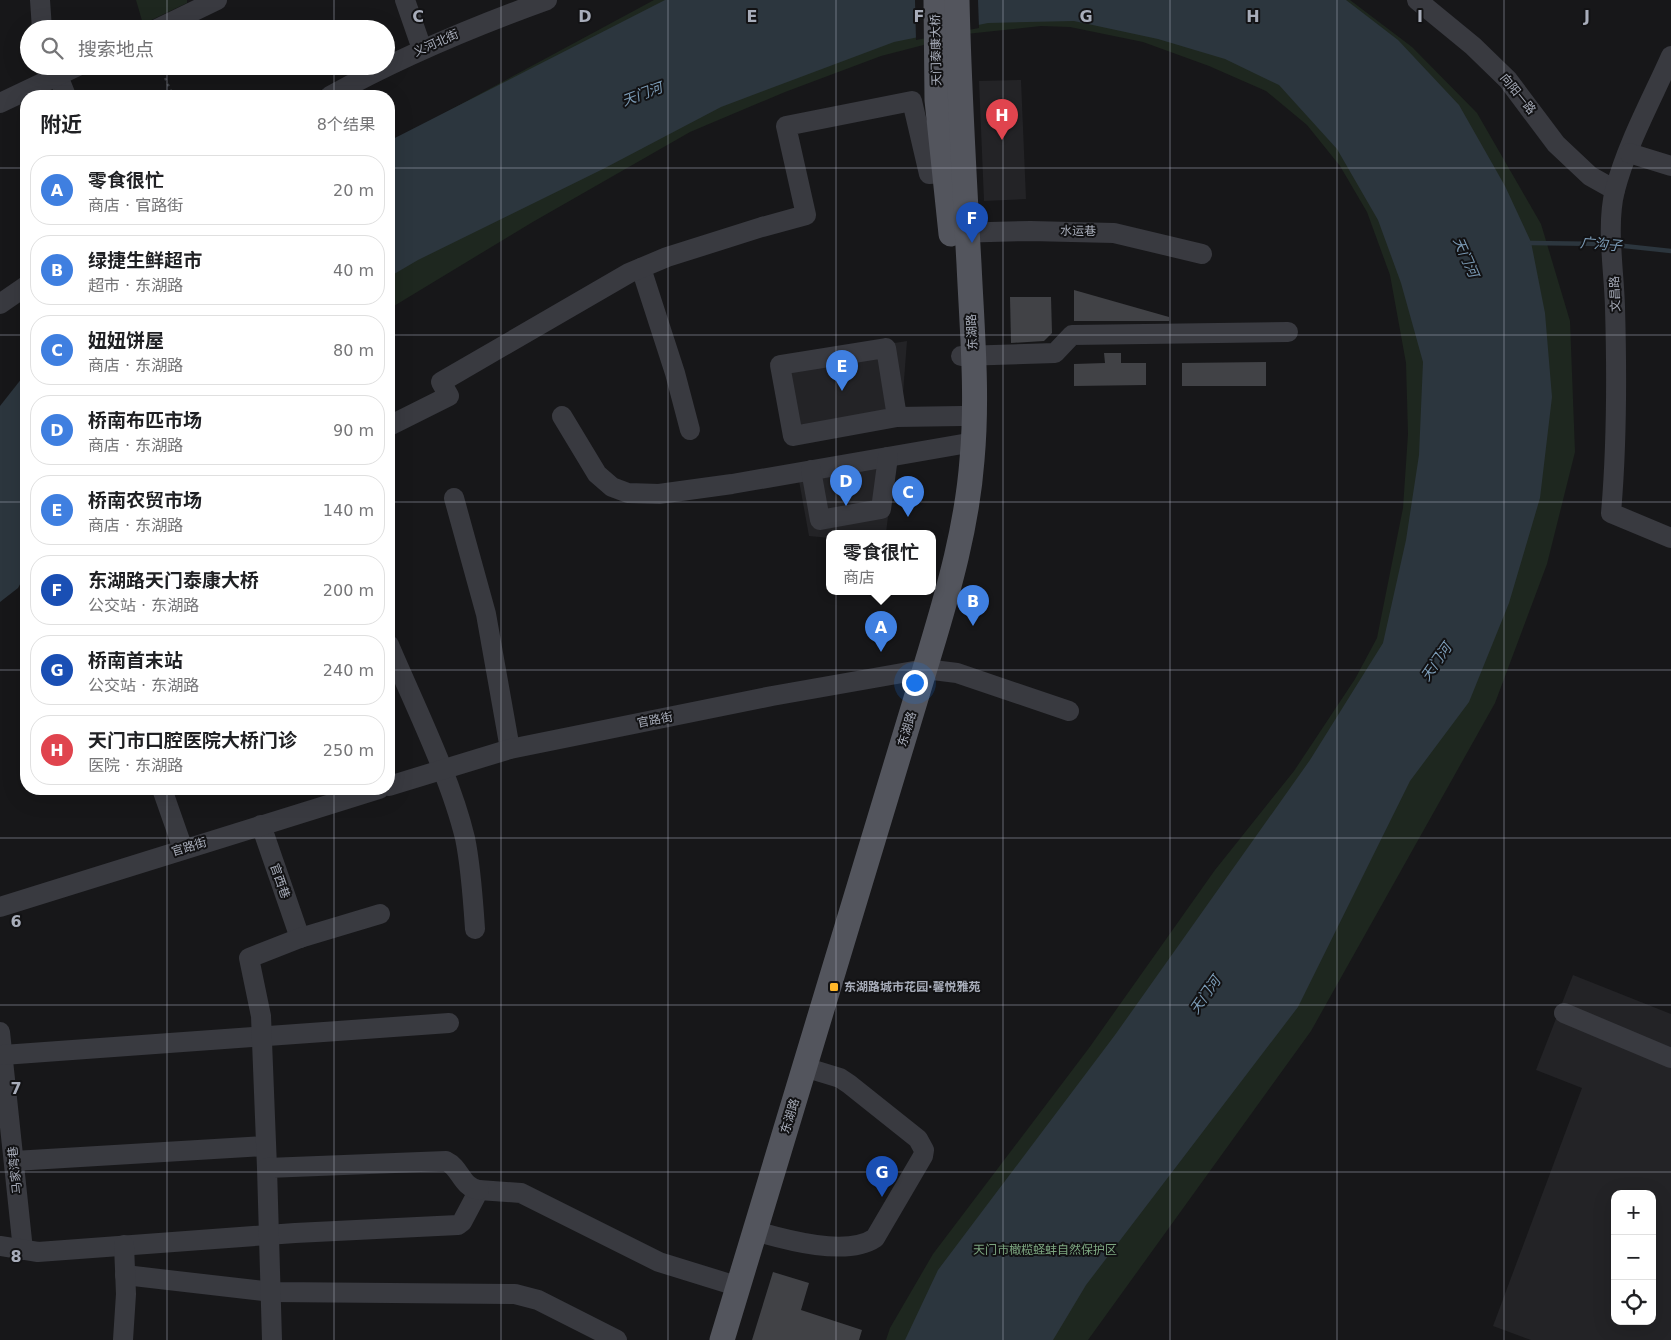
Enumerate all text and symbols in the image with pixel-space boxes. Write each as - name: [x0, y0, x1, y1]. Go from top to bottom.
- text: C: [412, 7, 424, 26]
- text: D: [578, 7, 592, 26]
- text: E: [747, 7, 757, 26]
- text: F: [914, 7, 924, 26]
- text: G: [1079, 7, 1093, 26]
- text: H: [1246, 7, 1260, 26]
- text: I: [1417, 7, 1423, 26]
- text: J: [1583, 7, 1590, 26]
- street label: 天门泰康大桥: [928, 14, 944, 86]
- search box: [20, 20, 395, 75]
- street label: 义河北街: [411, 27, 461, 59]
- icon: search: [38, 34, 66, 62]
- text: 搜索地点: [78, 38, 154, 60]
- street label: 向阳一路: [1497, 71, 1539, 117]
- water label: 天门河: [620, 78, 667, 109]
- pin: H: [986, 99, 1018, 140]
- text: 附近: [40, 113, 82, 137]
- text: 8个结果: [317, 115, 375, 134]
- text: 零食很忙: [88, 169, 164, 191]
- text: A: [51, 181, 63, 200]
- text: 20 m: [333, 181, 374, 200]
- text: 商店 · 官路街: [88, 196, 183, 215]
- pin: F: [956, 202, 988, 243]
- street label: 水运巷: [1060, 224, 1096, 238]
- water label: 广沟子: [1579, 234, 1624, 254]
- water label: 天门河: [1450, 235, 1483, 282]
- text: 绿捷生鲜超市: [88, 249, 202, 271]
- text: B: [51, 261, 63, 280]
- text: 40 m: [333, 261, 374, 280]
- text: 超市 · 东湖路: [88, 276, 183, 295]
- street label: 文昌路: [1607, 276, 1623, 312]
- street label: 东湖路: [964, 314, 980, 350]
- text: 妞妞饼屋: [88, 329, 164, 351]
- text: C: [51, 341, 63, 360]
- text: 80 m: [333, 341, 374, 360]
- pin: E: [826, 350, 858, 391]
- text: 商店 · 东湖路: [88, 356, 183, 375]
- text: 桥南布匹市场: [88, 409, 202, 431]
- text: D: [50, 421, 64, 440]
- text: 90 m: [333, 421, 374, 440]
- text: 商店 · 东湖路: [88, 436, 183, 455]
- pin: D: [830, 465, 862, 506]
- pin: C: [892, 476, 924, 517]
- text: 桥南农贸市场: [88, 489, 202, 511]
- text: E: [52, 501, 62, 520]
- text: 140 m: [323, 501, 374, 520]
- text: 商店 · 东湖路: [88, 516, 183, 535]
- popup: [826, 530, 936, 595]
- text: 零食很忙: [843, 541, 919, 563]
- text: 商店: [843, 568, 875, 587]
- text: 东湖路天门泰康大桥: [88, 569, 259, 591]
- text: F: [52, 581, 62, 600]
- text: 200 m: [323, 581, 374, 600]
- pin: B: [957, 585, 989, 626]
- text: 公交站 · 东湖路: [88, 596, 199, 615]
- pin: A: [865, 611, 897, 652]
- water label: 天门河: [1417, 638, 1456, 684]
- text: 桥南首末站: [88, 649, 183, 671]
- text: G: [50, 661, 64, 680]
- text: 240 m: [323, 661, 374, 680]
- your location: [902, 670, 928, 696]
- text: 公交站 · 东湖路: [88, 676, 199, 695]
- street label: 官路街: [636, 710, 674, 730]
- street label: 东湖路: [895, 710, 919, 748]
- text: 天门市口腔医院大桥门诊: [88, 729, 297, 751]
- text: H: [50, 741, 64, 760]
- text: 250 m: [323, 741, 374, 760]
- text: 医院 · 东湖路: [88, 756, 183, 775]
- street label: 官路街: [170, 835, 208, 859]
- street label: 官西巷: [268, 862, 292, 900]
- text: 6: [10, 912, 22, 931]
- water label: 天门河: [1186, 971, 1225, 1017]
- place label: 东湖路城市花园·馨悦雅苑: [844, 980, 981, 994]
- marker: 东湖路城市花园·馨悦雅苑: [828, 981, 840, 993]
- text: 7: [10, 1079, 22, 1098]
- street label: 东湖路: [778, 1097, 802, 1135]
- street label: 马家湾巷: [6, 1145, 24, 1195]
- pin: G: [866, 1156, 898, 1197]
- map controls: [1611, 1190, 1656, 1325]
- button: +: [1611, 1190, 1656, 1235]
- button: −: [1611, 1235, 1656, 1280]
- park label: 天门市橄榄蛏蚌自然保护区: [973, 1243, 1117, 1257]
- text: 8: [10, 1247, 22, 1266]
- button: locate: [1611, 1280, 1656, 1325]

